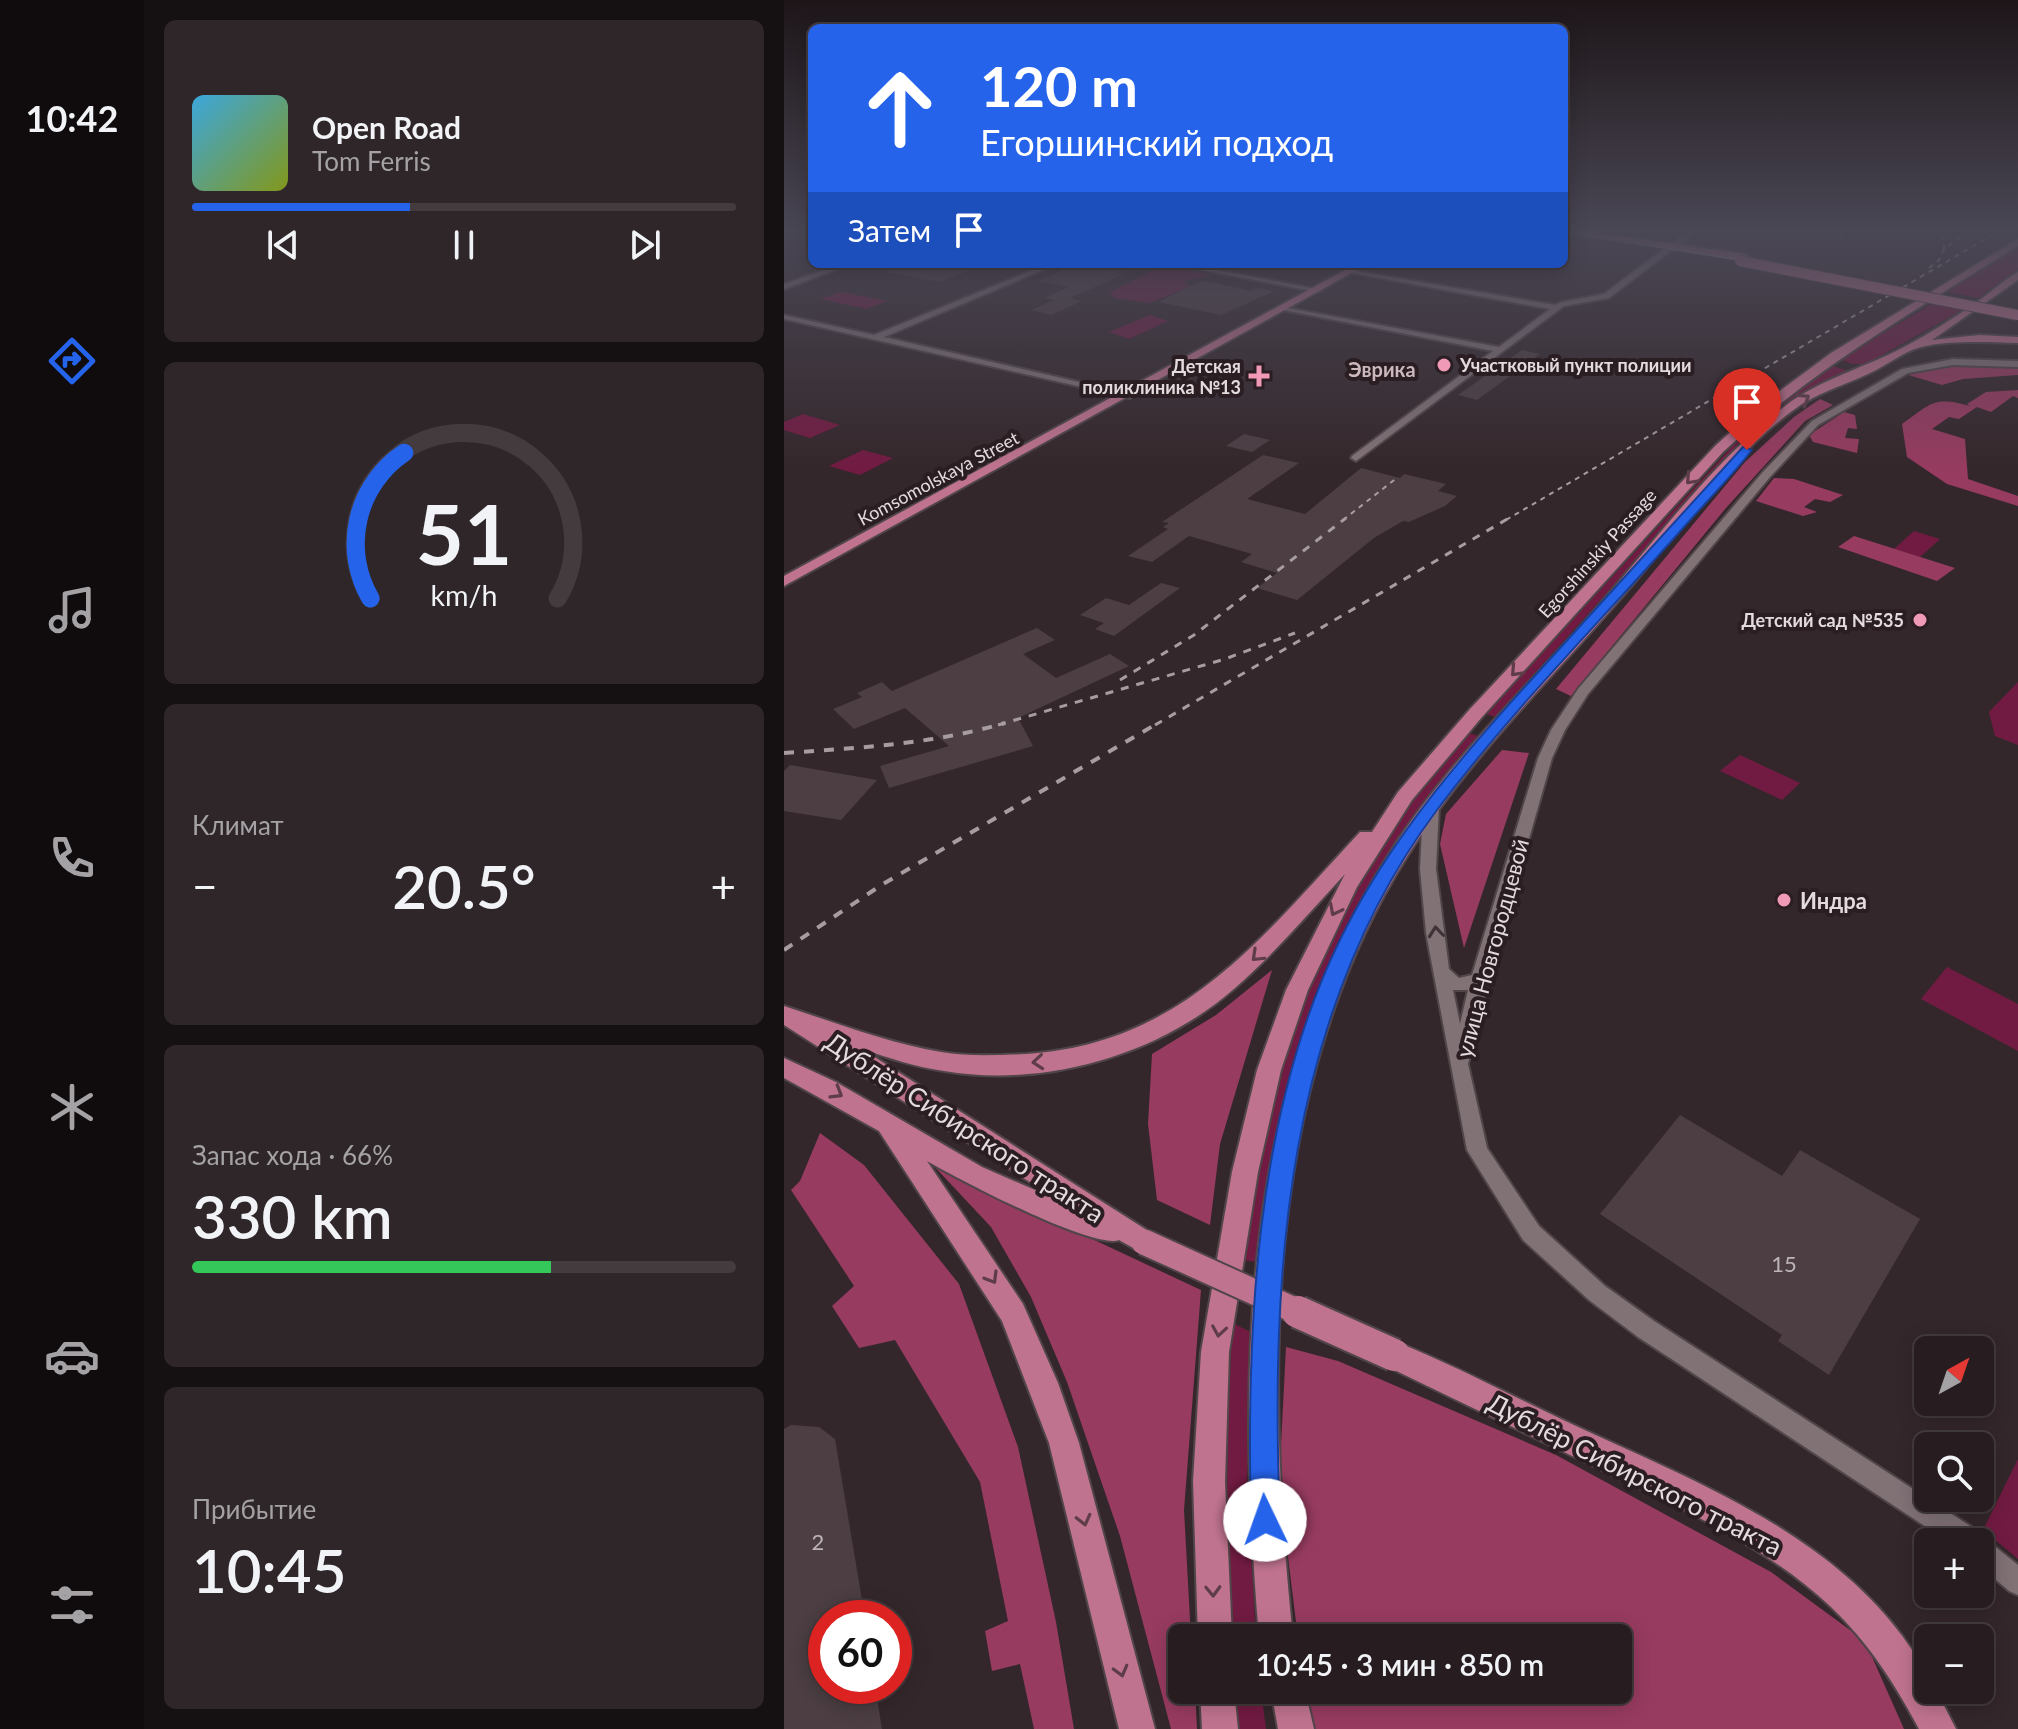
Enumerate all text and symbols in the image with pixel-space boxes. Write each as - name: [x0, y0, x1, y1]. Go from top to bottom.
- text: 120 m: [980, 52, 1138, 119]
- icon: ahead: [848, 56, 952, 160]
- text: 10:42: [26, 96, 118, 140]
- text: Open Road: [312, 109, 461, 145]
- text: Егоршинский подход: [980, 120, 1333, 164]
- text: Tom Ferris: [312, 145, 431, 177]
- icon: arrive: [947, 208, 991, 252]
- text: Затем: [848, 212, 931, 248]
- icon: previous: [261, 223, 305, 267]
- icon: pause: [442, 223, 486, 267]
- icon: next: [623, 223, 667, 267]
- icon: directions: [44, 333, 100, 389]
- place label: Участковый пункт полиции: [1459, 354, 1691, 376]
- place label: Детская поликлиника №13: [1082, 355, 1241, 398]
- marker: Участковый пункт полиции: [1435, 356, 1453, 374]
- district label: Эврика: [1348, 357, 1416, 381]
- marker: Детская поликлиника №13: [1248, 365, 1270, 387]
- pin: [1713, 368, 1781, 450]
- icon: arrive: [1725, 380, 1769, 424]
- one-way arrow: [1795, 393, 1810, 408]
- street label: Komsomolskaya Street: [854, 426, 1023, 530]
- one-way arrow: [1687, 469, 1701, 484]
- text: 51: [416, 482, 512, 582]
- street label: Egorshinskiy Passage: [1533, 484, 1661, 622]
- text: km/h: [431, 578, 497, 612]
- icon: music: [44, 582, 100, 638]
- place label: Детский сад №535: [1741, 609, 1904, 631]
- marker: Детский сад №535: [1911, 611, 1929, 629]
- one-way arrow: [1511, 662, 1526, 676]
- text: Климат: [192, 809, 284, 841]
- icon: phone: [44, 830, 100, 886]
- street label: улица Новгородцевой: [1450, 836, 1534, 1060]
- text: 20.5°: [392, 850, 536, 922]
- text: −: [192, 860, 218, 912]
- text: +: [710, 860, 736, 912]
- place label: Индра: [1800, 887, 1867, 914]
- marker: Индра: [1775, 891, 1793, 909]
- one-way arrow: [1330, 902, 1345, 917]
- one-way arrow: [1427, 925, 1444, 938]
- one-way arrow: [1252, 946, 1266, 961]
- street label: Дублёр Сибирского тракта: [819, 1025, 1111, 1229]
- one-way arrow: [1031, 1053, 1044, 1070]
- icon: climate: [44, 1079, 100, 1135]
- one-way arrow: [828, 1083, 843, 1098]
- text: Запас хода · 66%: [192, 1139, 393, 1171]
- text: 330 km: [192, 1180, 393, 1252]
- house number: 15: [1771, 1250, 1797, 1277]
- one-way arrow: [983, 1269, 998, 1284]
- one-way arrow: [1211, 1325, 1228, 1338]
- icon: car: [44, 1328, 100, 1384]
- north arrow: [1914, 1336, 1994, 1416]
- map controls: [1914, 1336, 1994, 1704]
- street label: Дублёр Сибирского тракта: [1482, 1386, 1788, 1562]
- button: search: [1914, 1432, 1994, 1512]
- position arrow: [1223, 1478, 1307, 1562]
- text: Прибытие: [192, 1493, 316, 1525]
- one-way arrow: [1074, 1513, 1091, 1527]
- house number: 2: [812, 1528, 824, 1555]
- button: +: [1914, 1528, 1994, 1608]
- text: 10:45: [192, 1534, 346, 1606]
- icon: filters: [44, 1577, 100, 1633]
- one-way arrow: [1205, 1585, 1222, 1598]
- speed limit sign: 60: [808, 1600, 912, 1704]
- button: −: [1914, 1624, 1994, 1704]
- text: 10:45 · 3 мин · 850 m: [1256, 1646, 1544, 1682]
- one-way arrow: [1112, 1664, 1128, 1678]

